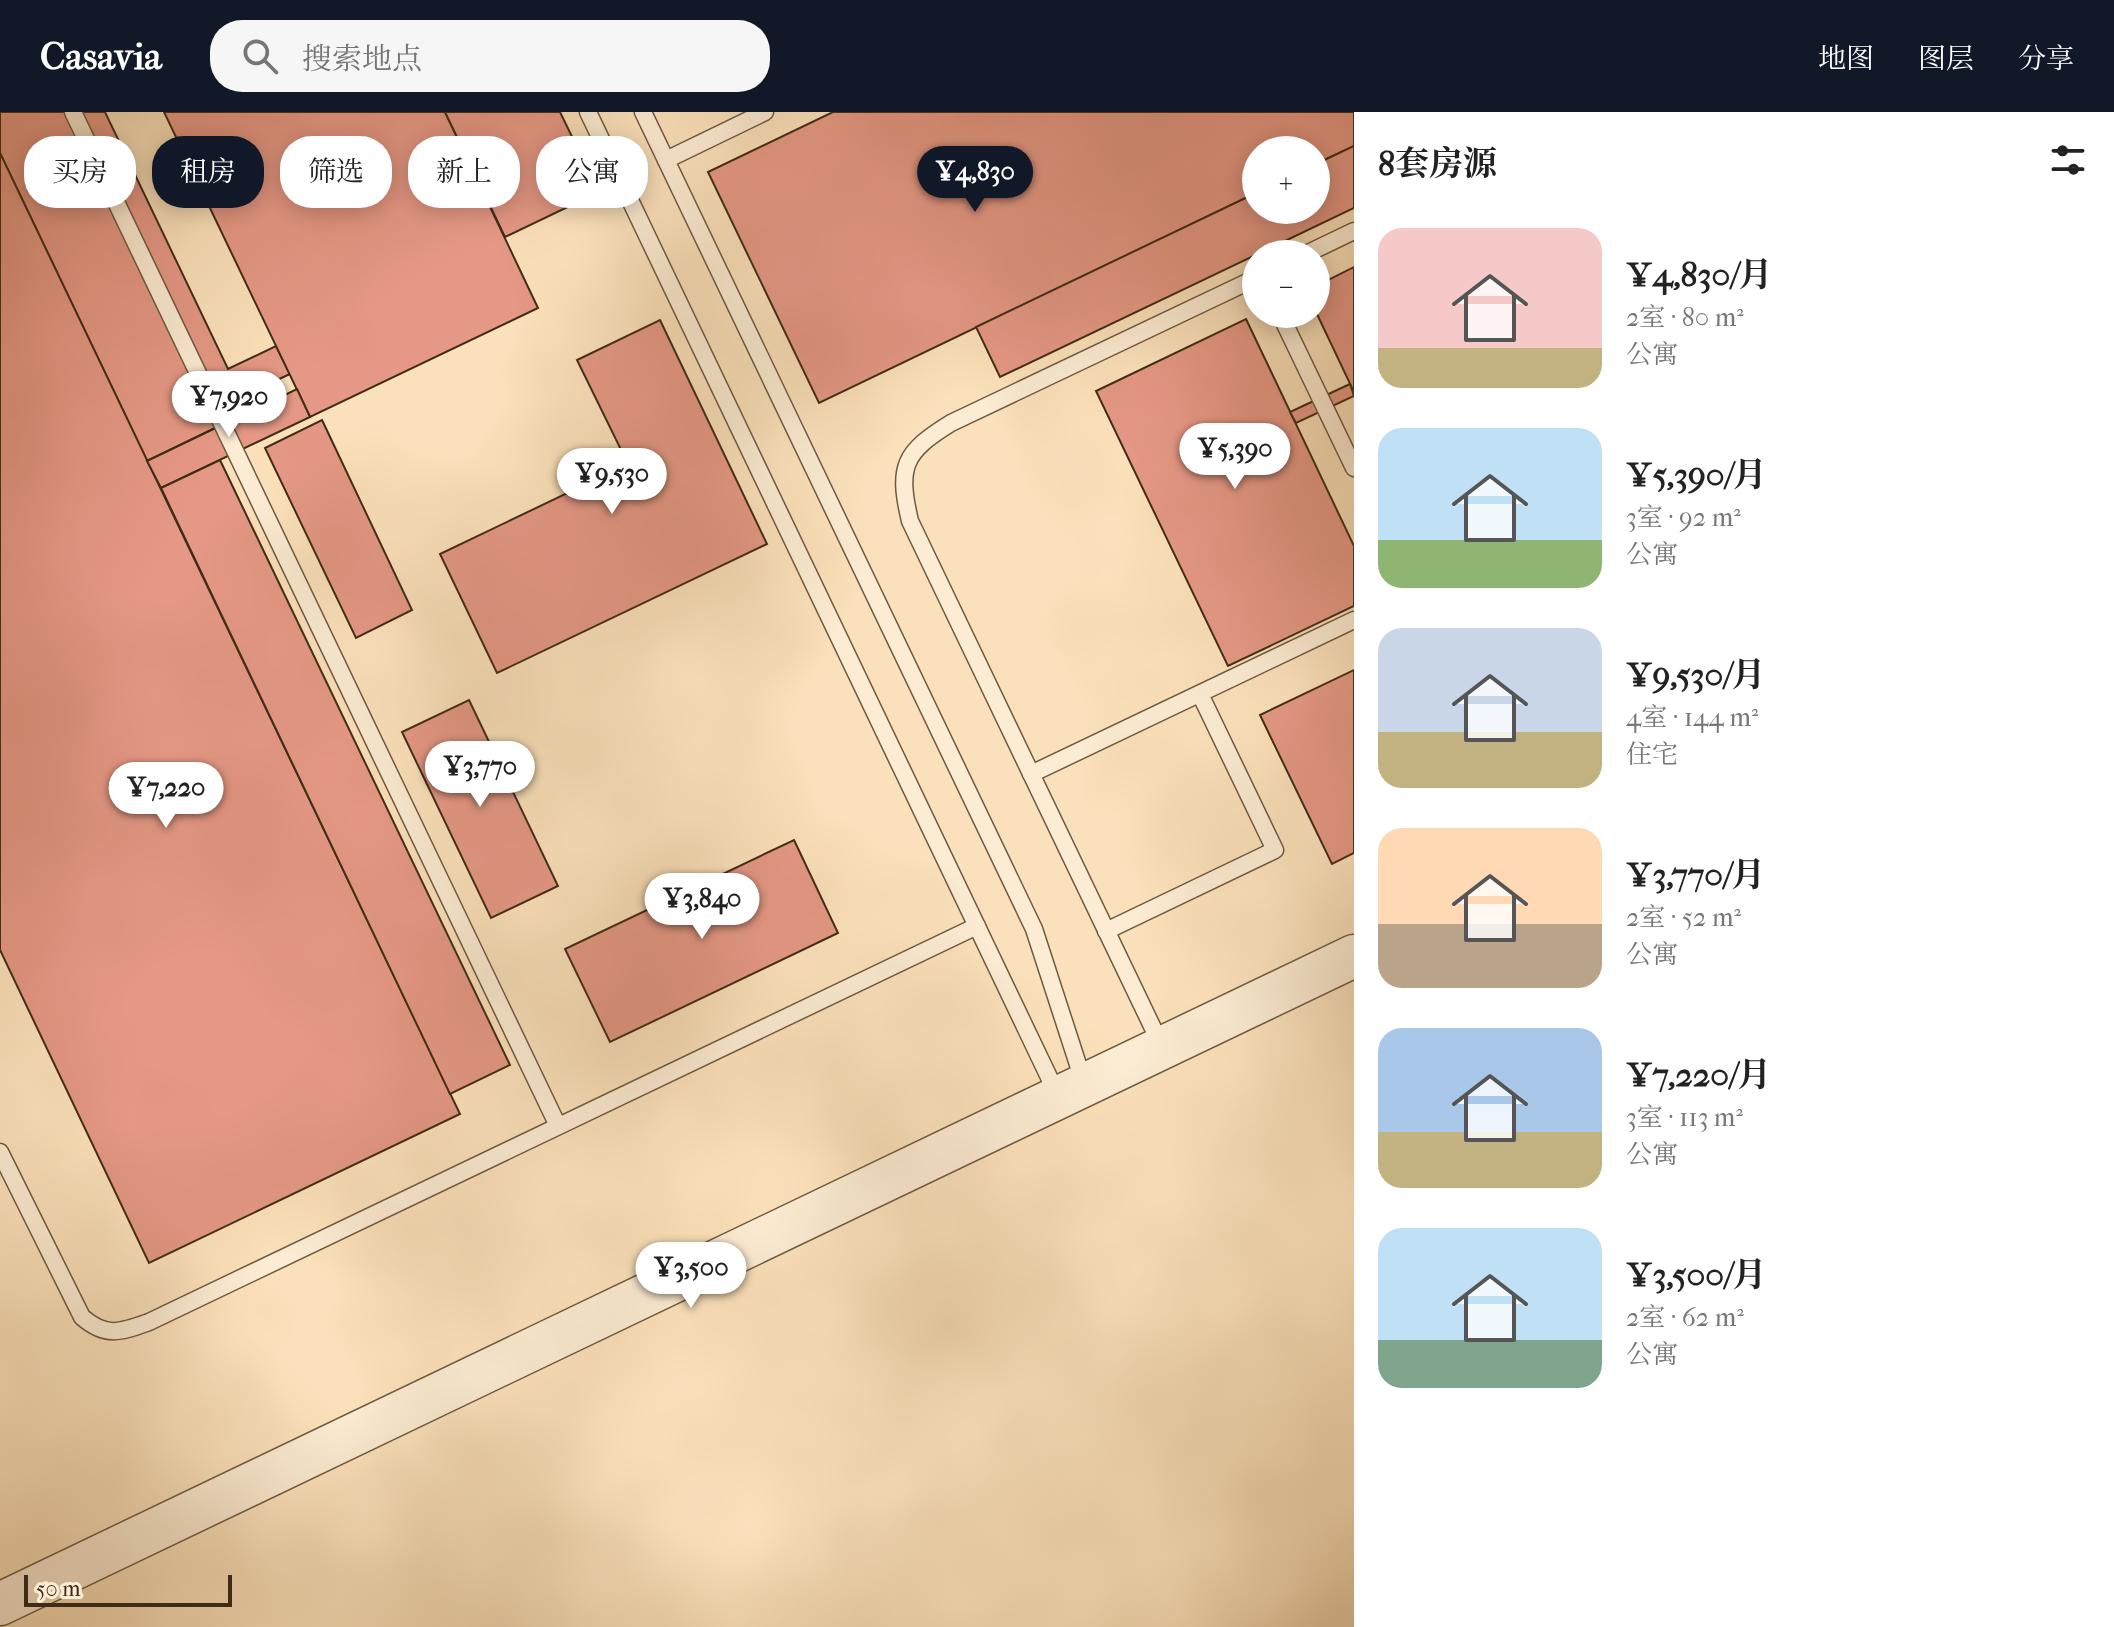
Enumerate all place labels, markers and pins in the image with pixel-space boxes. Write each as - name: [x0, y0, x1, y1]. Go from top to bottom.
- pin: ¥4,830: [910, 146, 1040, 214]
- pin: ¥7,920: [164, 371, 294, 439]
- pin: ¥5,390: [1170, 423, 1300, 491]
- pin: ¥9,530: [547, 448, 677, 516]
- pin: ¥3,770: [415, 741, 545, 809]
- pin: ¥7,220: [101, 762, 231, 830]
- pin: ¥3,840: [637, 873, 767, 941]
- pin: ¥3,500: [626, 1242, 756, 1310]

